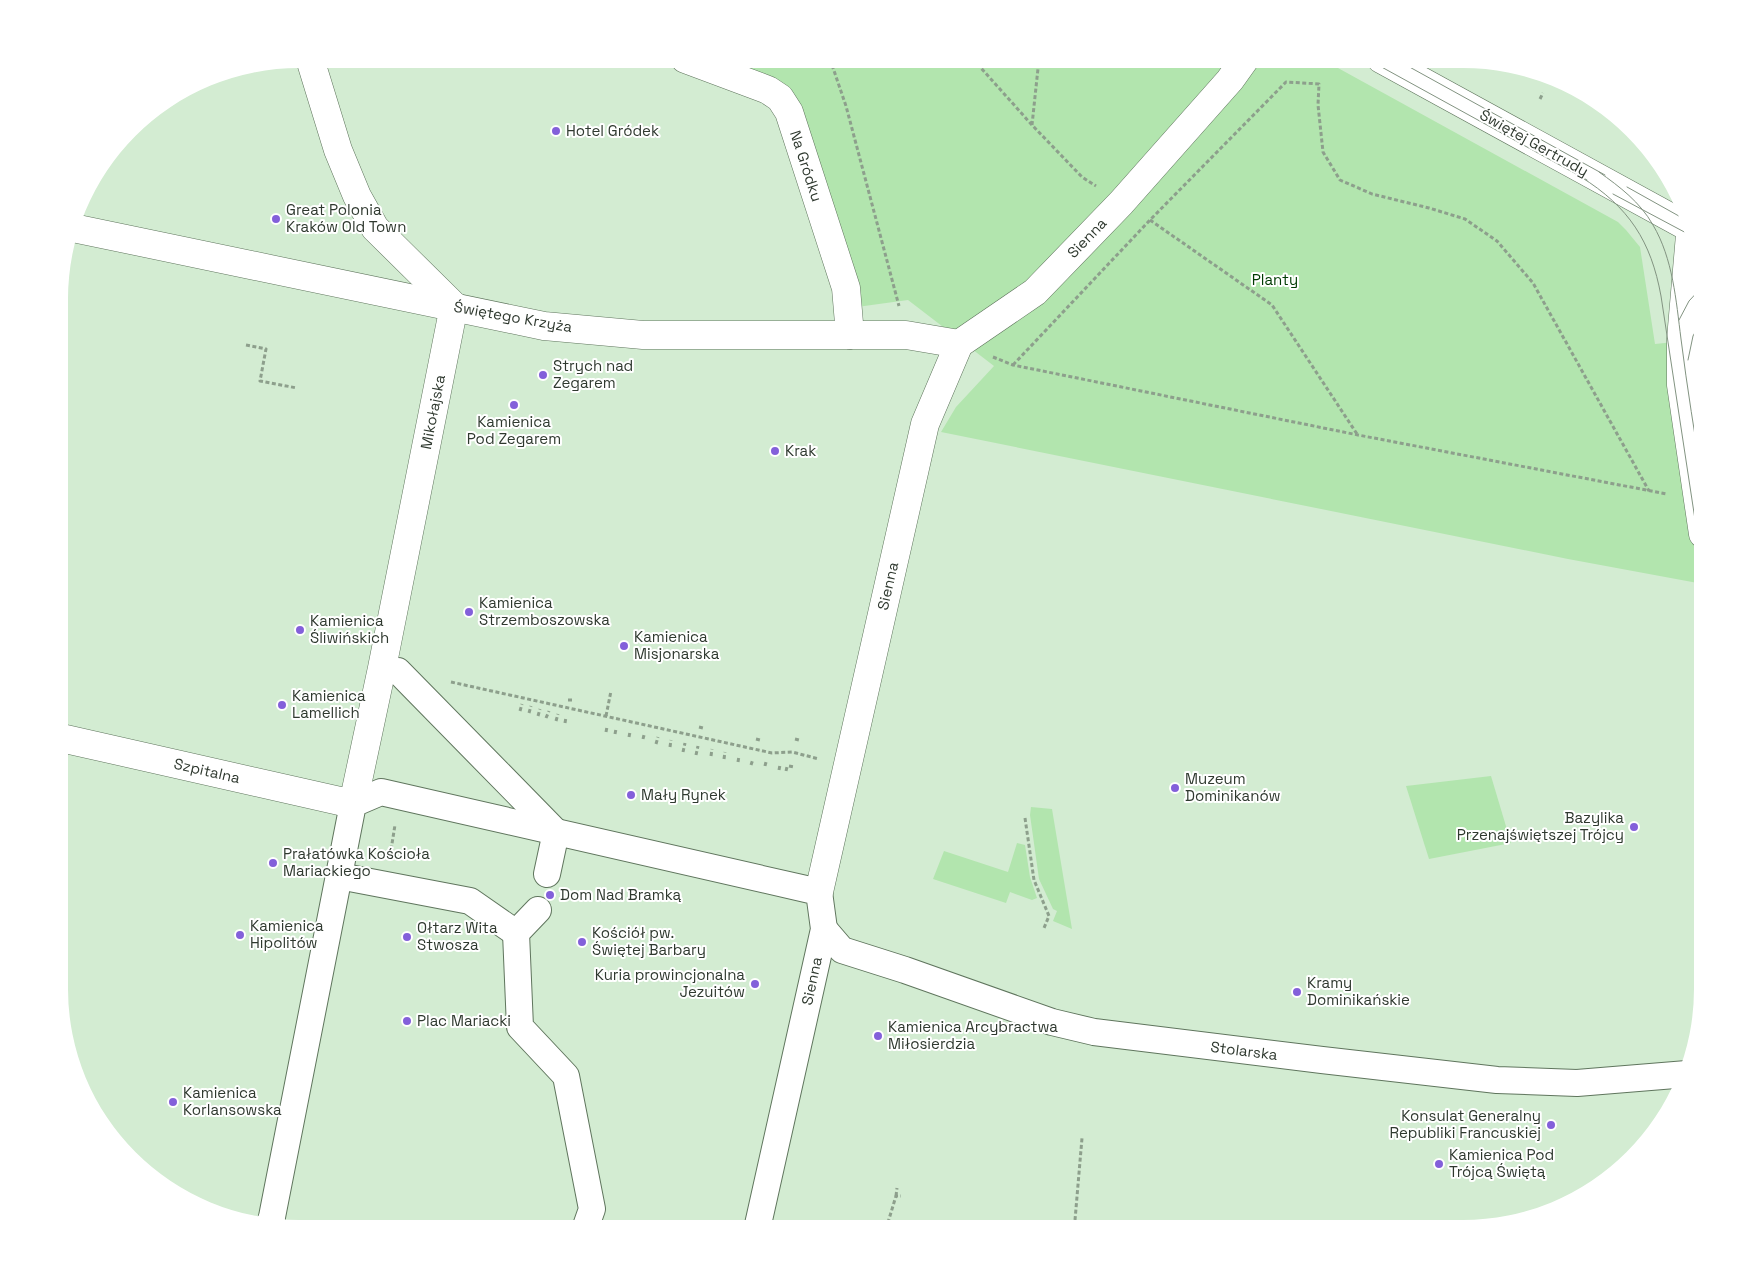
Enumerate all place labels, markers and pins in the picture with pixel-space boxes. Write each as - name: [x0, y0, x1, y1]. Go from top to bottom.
- place label: Hotel Gródek: [566, 121, 659, 140]
- marker: Hotel Gródek: [550, 125, 562, 137]
- place label: Great Polonia Kraków Old Town: [286, 200, 406, 236]
- marker: Great Polonia Kraków Old Town: [270, 213, 282, 225]
- place label: Strych nad Zegarem: [553, 356, 633, 392]
- marker: Strych nad Zegarem: [537, 369, 549, 381]
- marker: Kamienica Pod Zegarem: [508, 399, 520, 411]
- place label: Kamienica Pod Zegarem: [467, 412, 561, 448]
- place label: Krak: [785, 441, 816, 460]
- marker: Krak: [769, 445, 781, 457]
- place label: Kamienica Strzemboszowska: [479, 593, 610, 629]
- marker: Kamienica Strzemboszowska: [463, 606, 475, 618]
- place label: Kamienica Śliwińskich: [310, 611, 389, 647]
- marker: Kamienica Śliwińskich: [294, 624, 306, 636]
- place label: Kamienica Misjonarska: [634, 627, 720, 663]
- marker: Kamienica Misjonarska: [618, 640, 630, 652]
- place label: Kamienica Lamellich: [292, 686, 366, 722]
- marker: Kamienica Lamellich: [276, 699, 288, 711]
- place label: Muzeum Dominikanów: [1185, 769, 1281, 805]
- marker: Muzeum Dominikanów: [1169, 782, 1181, 794]
- place label: Mały Rynek: [641, 785, 726, 804]
- marker: Mały Rynek: [625, 789, 637, 801]
- place label: Bazylika Przenajświętszej Trójcy: [1457, 808, 1624, 844]
- marker: Bazylika Przenajświętszej Trójcy: [1628, 821, 1640, 833]
- place label: Prałatówka Kościoła Mariackiego: [283, 844, 430, 880]
- marker: Prałatówka Kościoła Mariackiego: [267, 857, 279, 869]
- place label: Dom Nad Bramką: [560, 885, 682, 904]
- marker: Dom Nad Bramką: [544, 889, 556, 901]
- place label: Kamienica Hipolitów: [250, 916, 324, 952]
- place label: Ołtarz Wita Stwosza: [417, 918, 498, 954]
- place label: Kościół pw. Świętej Barbary: [592, 923, 706, 959]
- marker: Kamienica Hipolitów: [234, 929, 246, 941]
- marker: Ołtarz Wita Stwosza: [401, 931, 413, 943]
- marker: Kościół pw. Świętej Barbary: [576, 936, 588, 948]
- place label: Kuria prowincjonalna Jezuitów: [595, 965, 745, 1001]
- place label: Kramy Dominikańskie: [1307, 973, 1410, 1009]
- marker: Kuria prowincjonalna Jezuitów: [749, 978, 761, 990]
- marker: Kramy Dominikańskie: [1291, 986, 1303, 998]
- place label: Plac Mariacki: [417, 1011, 511, 1030]
- marker: Plac Mariacki: [401, 1015, 413, 1027]
- place label: Kamienica Arcybractwa Miłosierdzia: [888, 1017, 1058, 1053]
- marker: Kamienica Arcybractwa Miłosierdzia: [872, 1030, 884, 1042]
- place label: Kamienica Korlansowska: [183, 1083, 282, 1119]
- marker: Kamienica Korlansowska: [167, 1096, 179, 1108]
- place label: Konsulat Generalny Republiki Francuskiej: [1389, 1106, 1541, 1142]
- marker: Konsulat Generalny Republiki Francuskiej: [1545, 1119, 1557, 1131]
- place label: Kamienica Pod Trójcą Świętą: [1449, 1145, 1554, 1181]
- marker: Kamienica Pod Trójcą Świętą: [1433, 1158, 1445, 1170]

